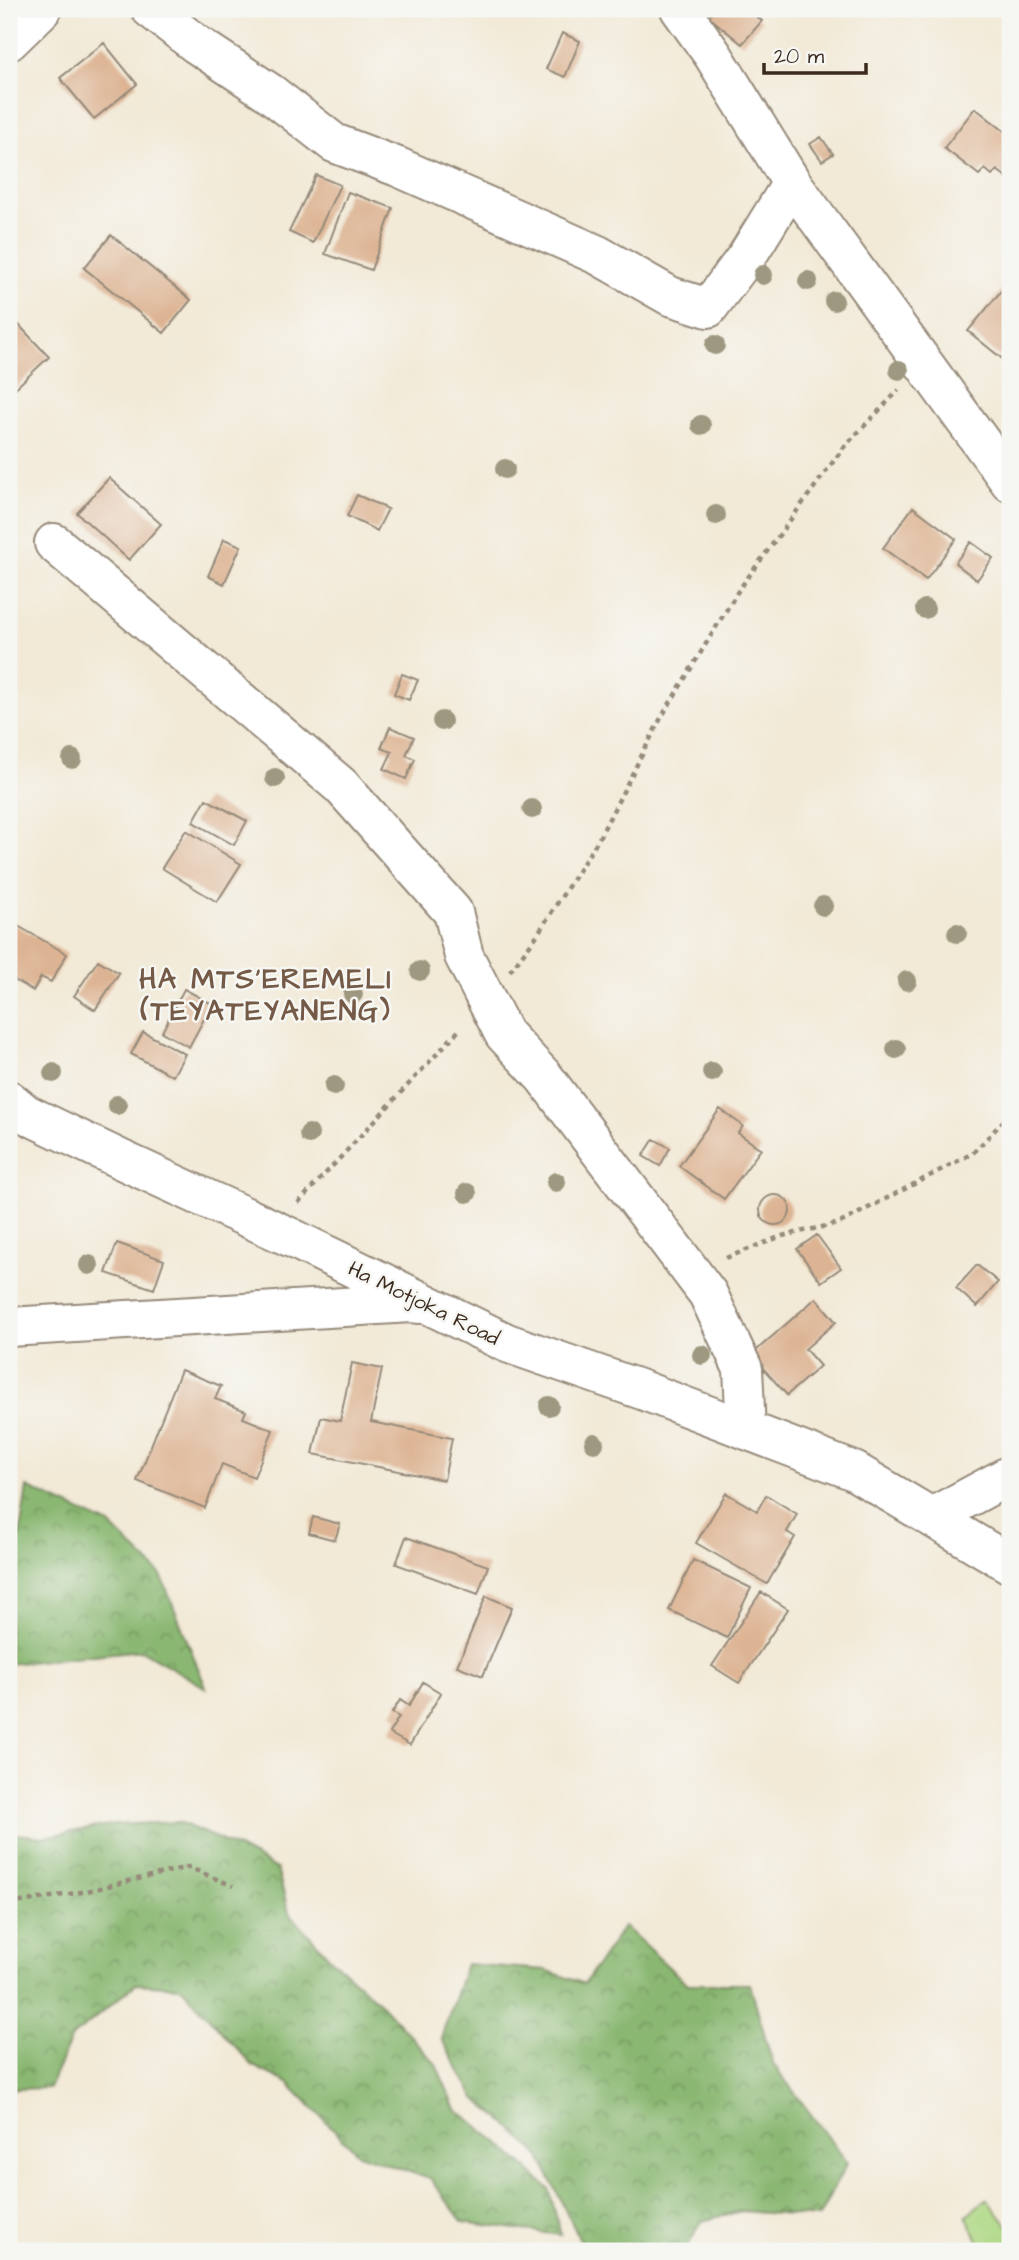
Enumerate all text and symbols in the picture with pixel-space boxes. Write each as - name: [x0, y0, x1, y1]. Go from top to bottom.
- scale bar: [764, 32, 865, 76]
- text: 20 m: [774, 42, 825, 71]
- district label: HA MTS'EREMELI (TEYATEYANENG): [139, 960, 393, 1031]
- street label: Ha Motjoka Road: [343, 1254, 505, 1353]

